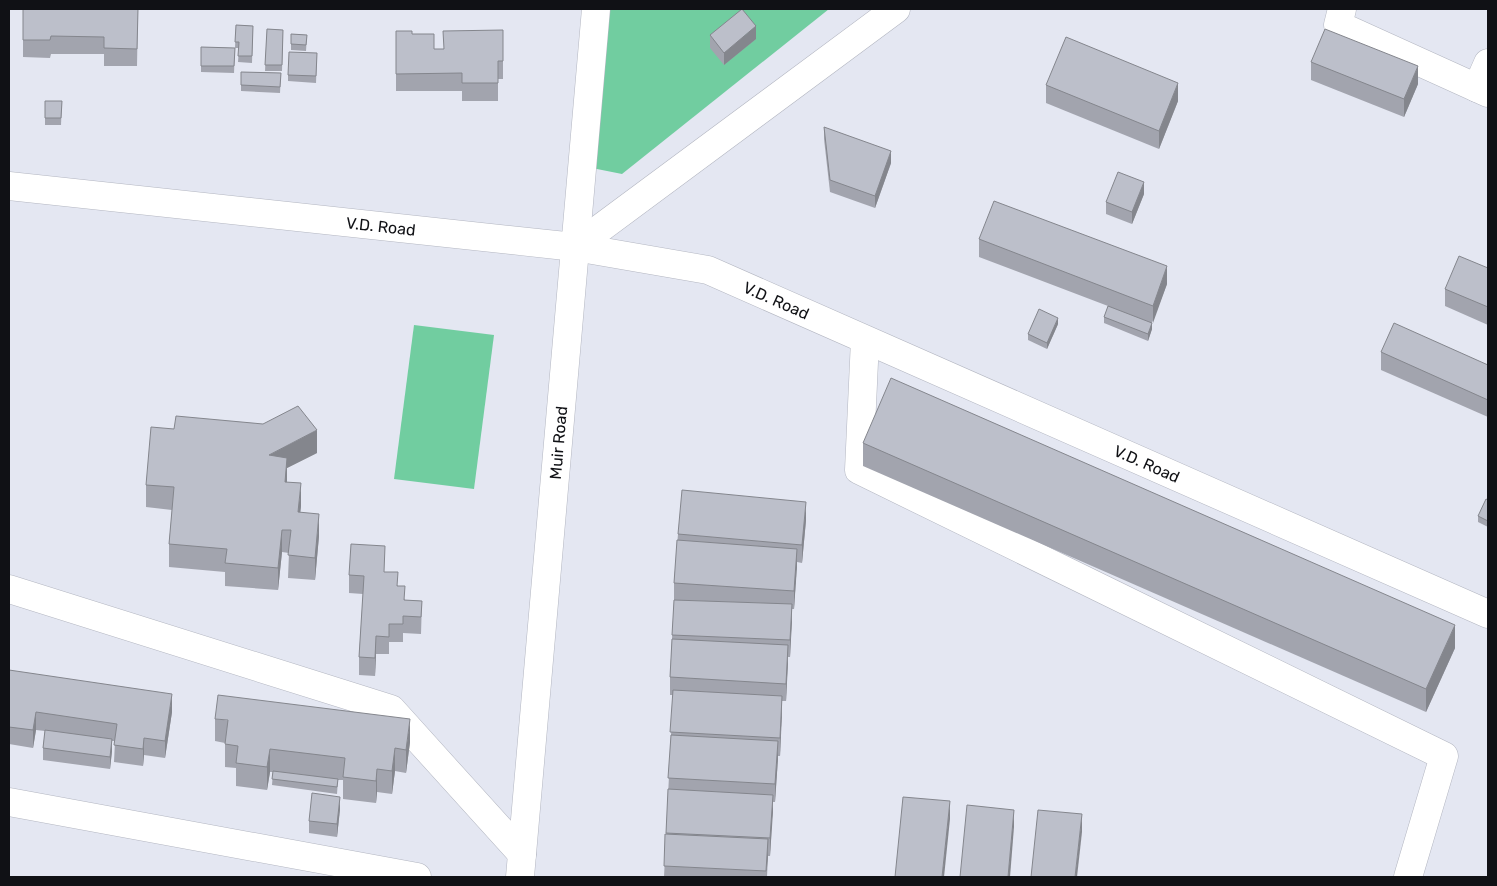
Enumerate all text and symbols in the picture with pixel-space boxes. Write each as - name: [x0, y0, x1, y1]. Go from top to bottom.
- street label: V.D. Road: [345, 213, 417, 240]
- street label: V.D. Road: [740, 278, 812, 323]
- street label: Muir Road: [546, 405, 571, 480]
- street label: V.D. Road: [1111, 441, 1183, 487]

